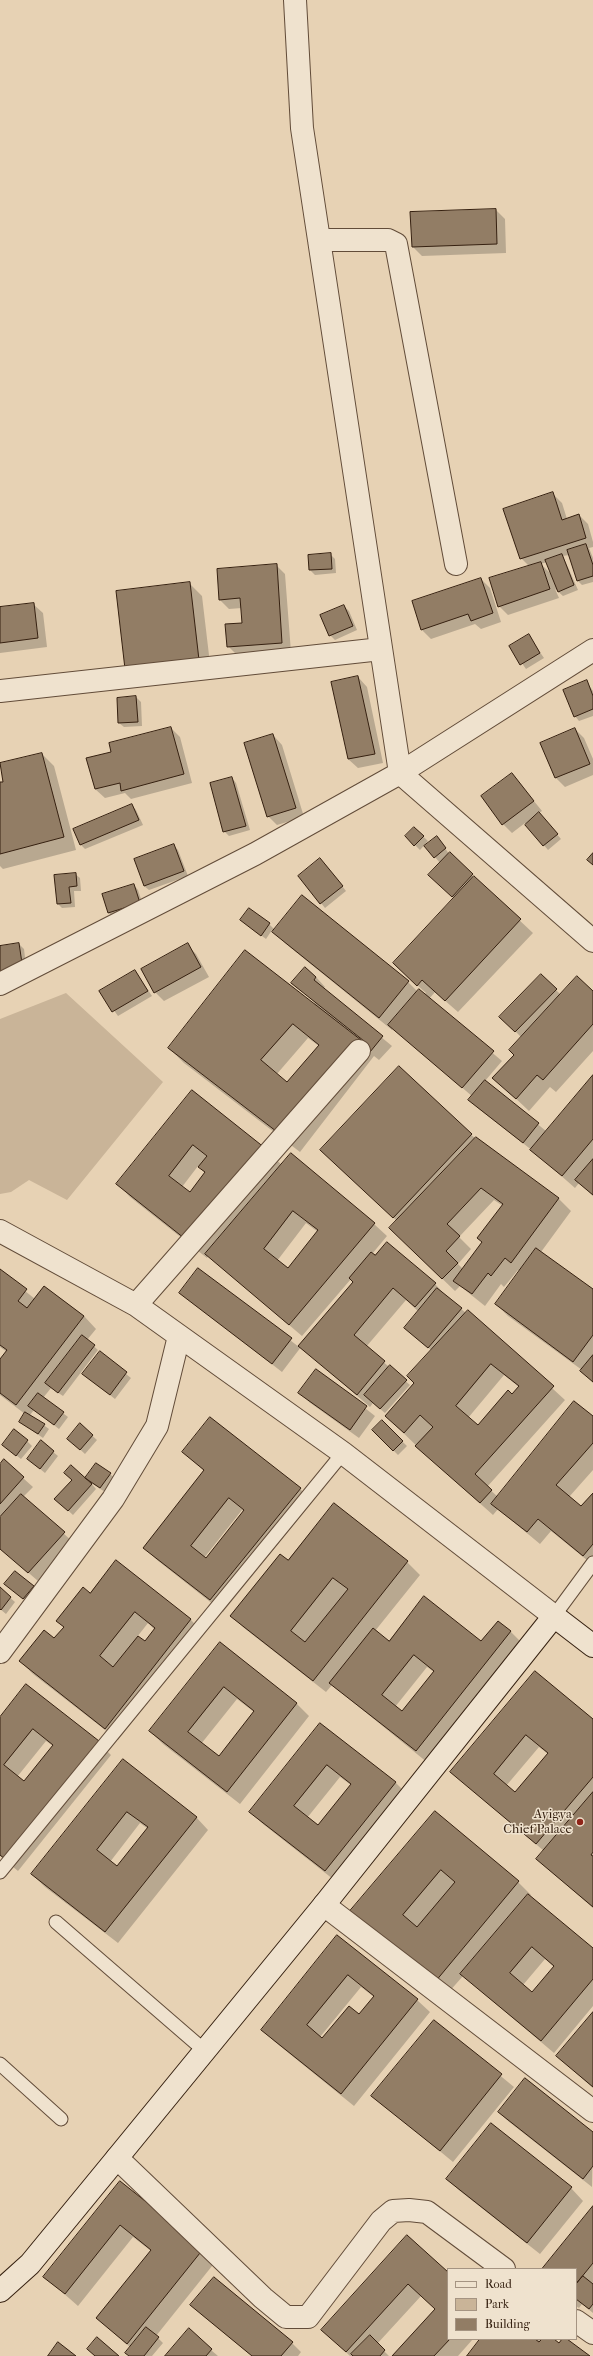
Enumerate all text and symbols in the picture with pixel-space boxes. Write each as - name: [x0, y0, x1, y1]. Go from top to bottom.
- place label: Ayigya Chief Palace: [503, 1807, 572, 1838]
- marker: Ayigya Chief Palace: [575, 1817, 585, 1827]
- legend: [447, 2268, 577, 2340]
- text: Road: [485, 2277, 512, 2291]
- text: Park: [485, 2297, 509, 2311]
- text: Building: [485, 2317, 530, 2331]

